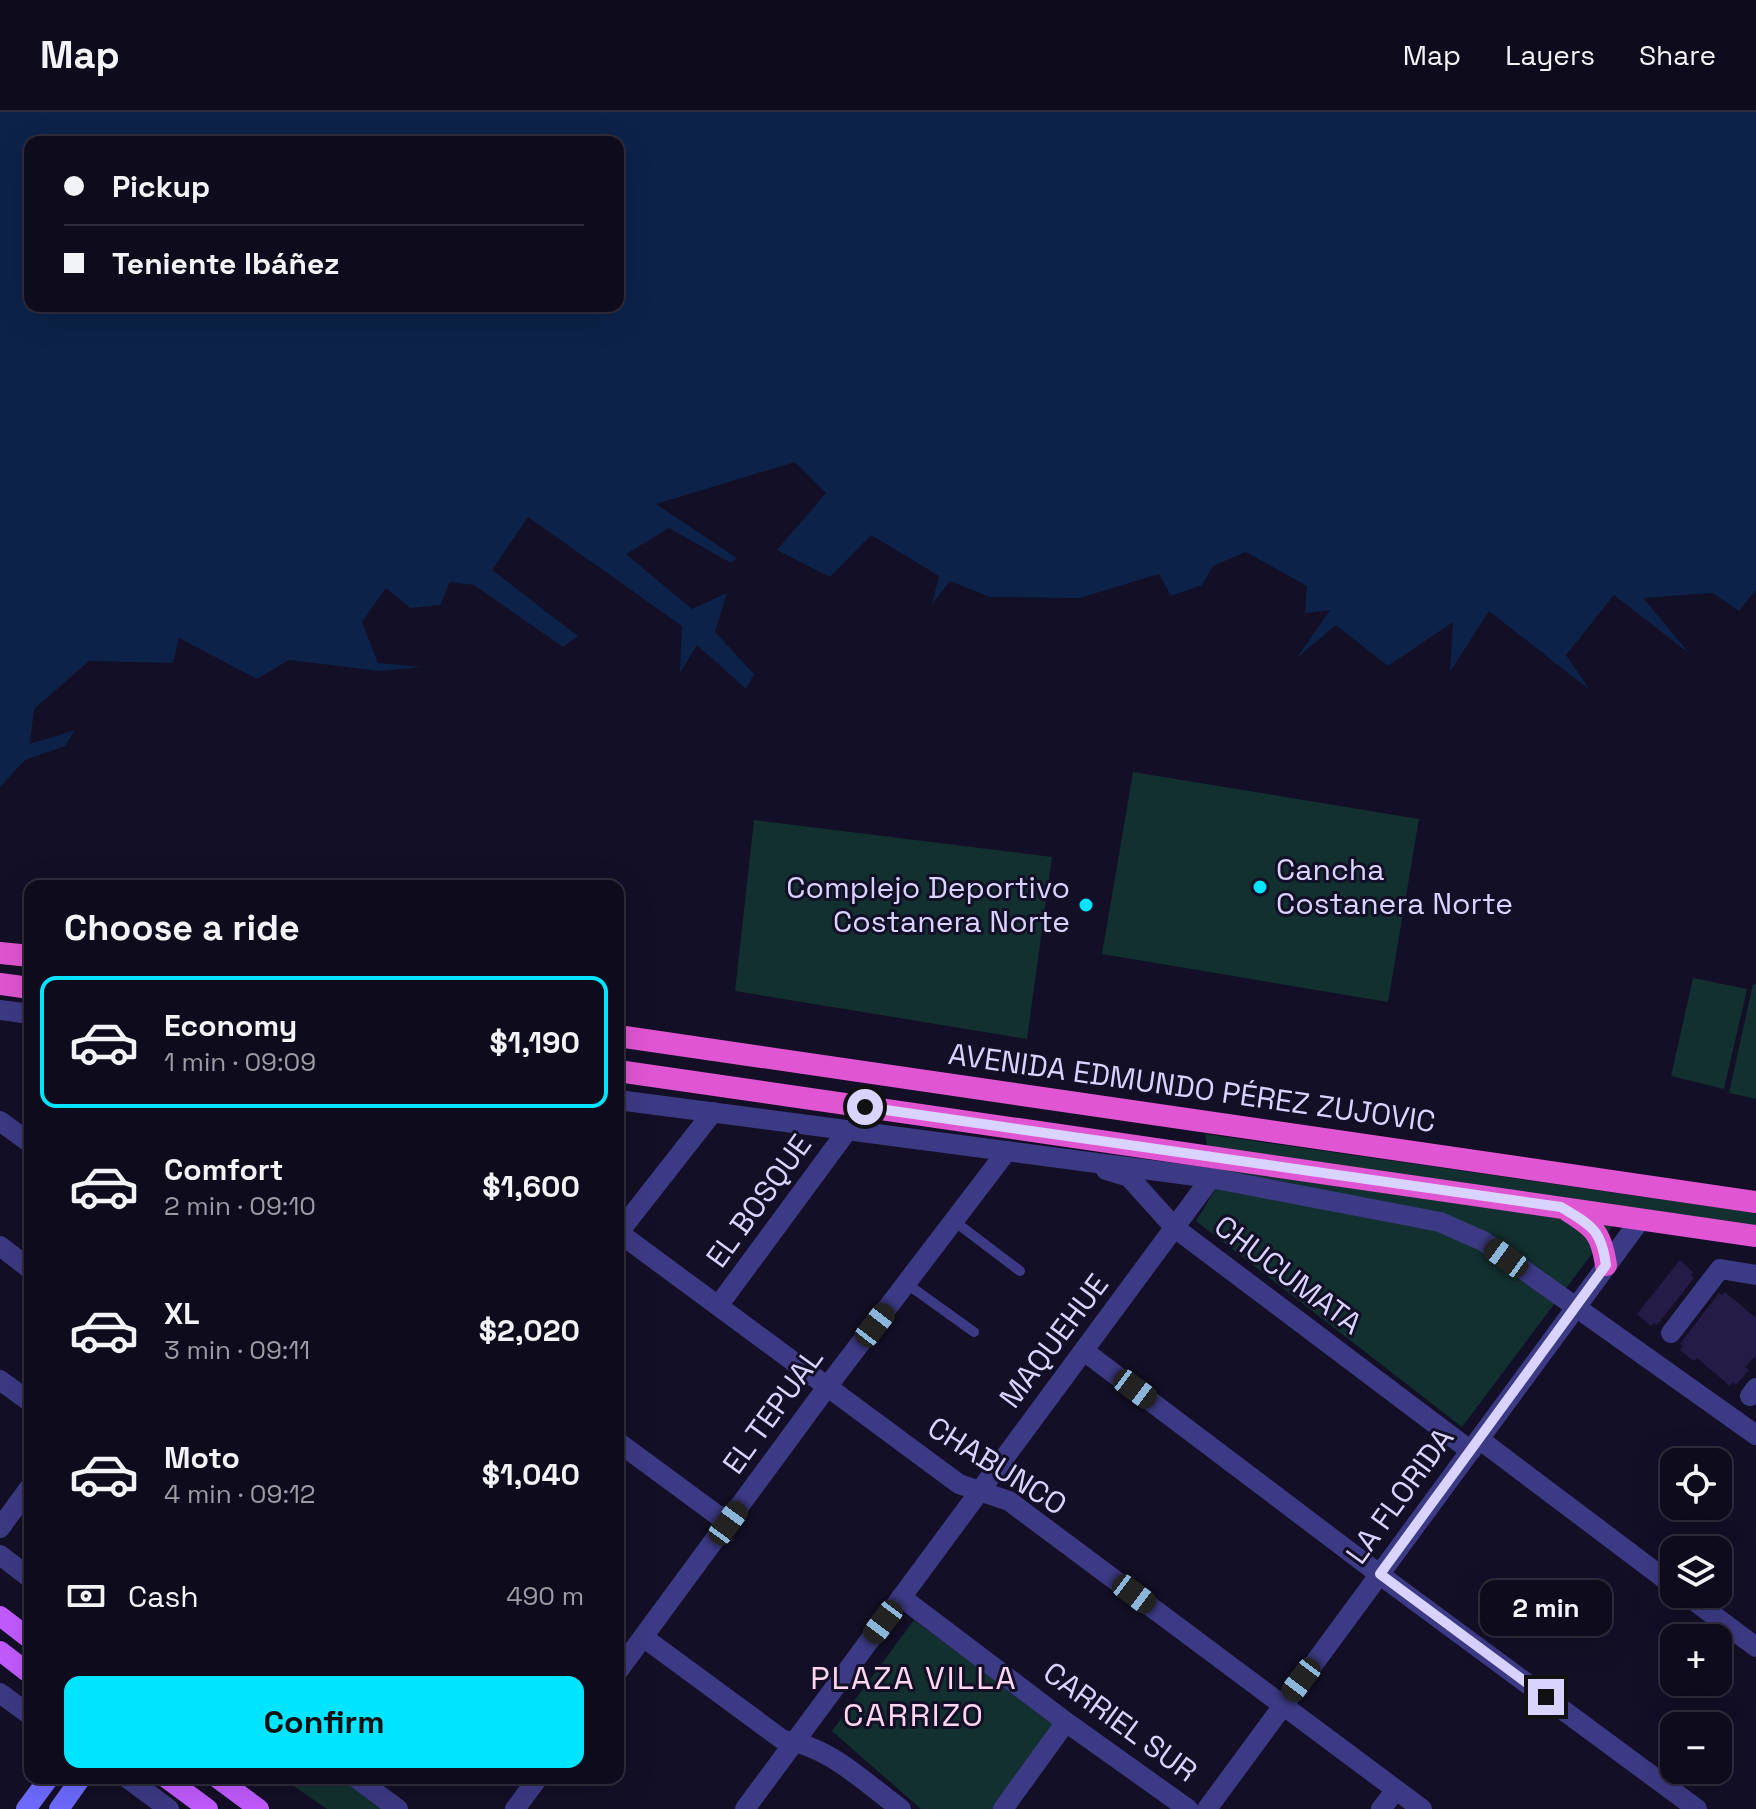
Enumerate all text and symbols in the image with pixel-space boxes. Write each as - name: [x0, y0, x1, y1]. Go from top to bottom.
- text: Map: [40, 31, 120, 79]
- text: Map: [1403, 37, 1461, 73]
- text: Layers: [1505, 37, 1595, 73]
- text: Share: [1639, 37, 1716, 73]
- text: Pickup: [112, 167, 210, 206]
- text: Teniente Ibáñez: [112, 244, 340, 283]
- place label: Cancha Costanera Norte: [1276, 850, 1513, 923]
- place label: Complejo Deportivo Costanera Norte: [786, 868, 1070, 941]
- marker: Cancha Costanera Norte: [1251, 878, 1269, 896]
- marker: Complejo Deportivo Costanera Norte: [1077, 896, 1095, 914]
- text: Choose a ride: [64, 905, 300, 951]
- icon: car: [68, 1006, 140, 1078]
- text: Economy: [164, 1006, 297, 1045]
- text: $1,190: [489, 1023, 580, 1062]
- street label: AVENIDA EDMUNDO PÉREZ ZUJOVIC: [946, 1034, 1438, 1141]
- text: 1 min · 09:09: [164, 1045, 316, 1079]
- route start: [847, 1089, 883, 1125]
- street label: EL BOSQUE: [697, 1126, 820, 1275]
- icon: car: [68, 1150, 140, 1222]
- text: Comfort: [164, 1150, 283, 1189]
- text: $1,600: [482, 1167, 580, 1206]
- text: 2 min · 09:10: [164, 1189, 316, 1223]
- street label: CHUCUMATA: [1207, 1206, 1370, 1343]
- car: [1480, 1234, 1532, 1282]
- street label: MAQUEHUE: [990, 1266, 1117, 1416]
- icon: car: [68, 1294, 140, 1366]
- text: XL: [164, 1294, 200, 1333]
- car: [851, 1299, 899, 1351]
- text: $2,020: [479, 1311, 580, 1350]
- text: 3 min · 09:11: [164, 1333, 310, 1367]
- street label: EL TEPUAL: [714, 1340, 832, 1482]
- car: [1109, 1365, 1161, 1413]
- street label: CHABUNCO: [920, 1407, 1074, 1524]
- street label: LA FLORIDA: [1337, 1420, 1462, 1572]
- icon: car: [68, 1438, 140, 1510]
- text: Moto: [164, 1438, 240, 1477]
- map controls: [1660, 1448, 1732, 1784]
- button: locate: [1660, 1448, 1732, 1520]
- text: $1,040: [482, 1455, 580, 1494]
- text: 4 min · 09:12: [164, 1477, 316, 1511]
- car: [704, 1497, 752, 1549]
- button: layers: [1660, 1536, 1732, 1608]
- car: [1108, 1570, 1160, 1618]
- icon: cash: [64, 1574, 108, 1618]
- text: Cash: [128, 1577, 199, 1616]
- text: 490 m: [506, 1579, 584, 1613]
- callout: 2 min: [1480, 1581, 1612, 1637]
- text: 2 min: [1512, 1591, 1580, 1625]
- car: [859, 1596, 907, 1648]
- button: +: [1660, 1624, 1732, 1696]
- street label: CARRIEL SUR: [1036, 1653, 1205, 1790]
- car: [1277, 1654, 1325, 1706]
- district label: PLAZA VILLA CARRIZO: [810, 1658, 1018, 1735]
- button: Confirm: [64, 1676, 584, 1768]
- route end: [1528, 1679, 1564, 1715]
- button: −: [1660, 1712, 1732, 1784]

